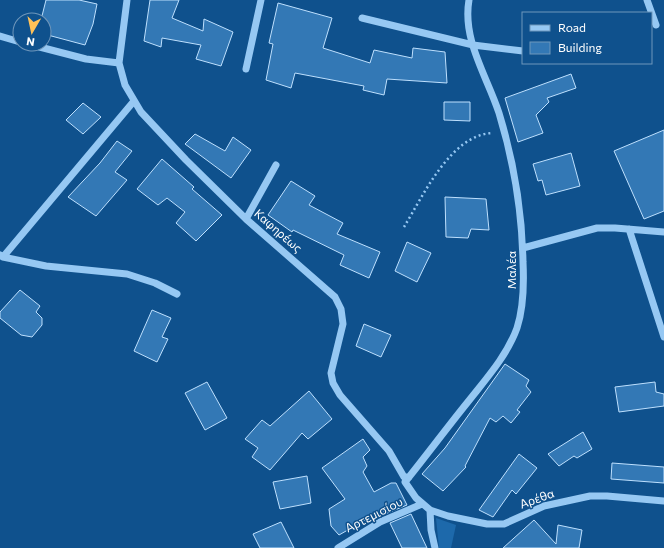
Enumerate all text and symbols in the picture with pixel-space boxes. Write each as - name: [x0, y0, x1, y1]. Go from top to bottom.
- north arrow: [12, 12, 52, 52]
- legend: [522, 12, 652, 64]
- text: Road: [558, 20, 586, 34]
- text: N: [25, 35, 35, 49]
- text: Building: [558, 40, 602, 54]
- street label: Καφηρέως: [252, 206, 305, 255]
- street label: Μαλέα: [504, 251, 518, 289]
- street label: Αρέθα: [517, 485, 556, 511]
- street label: Αρτεμισίου: [342, 494, 405, 535]

